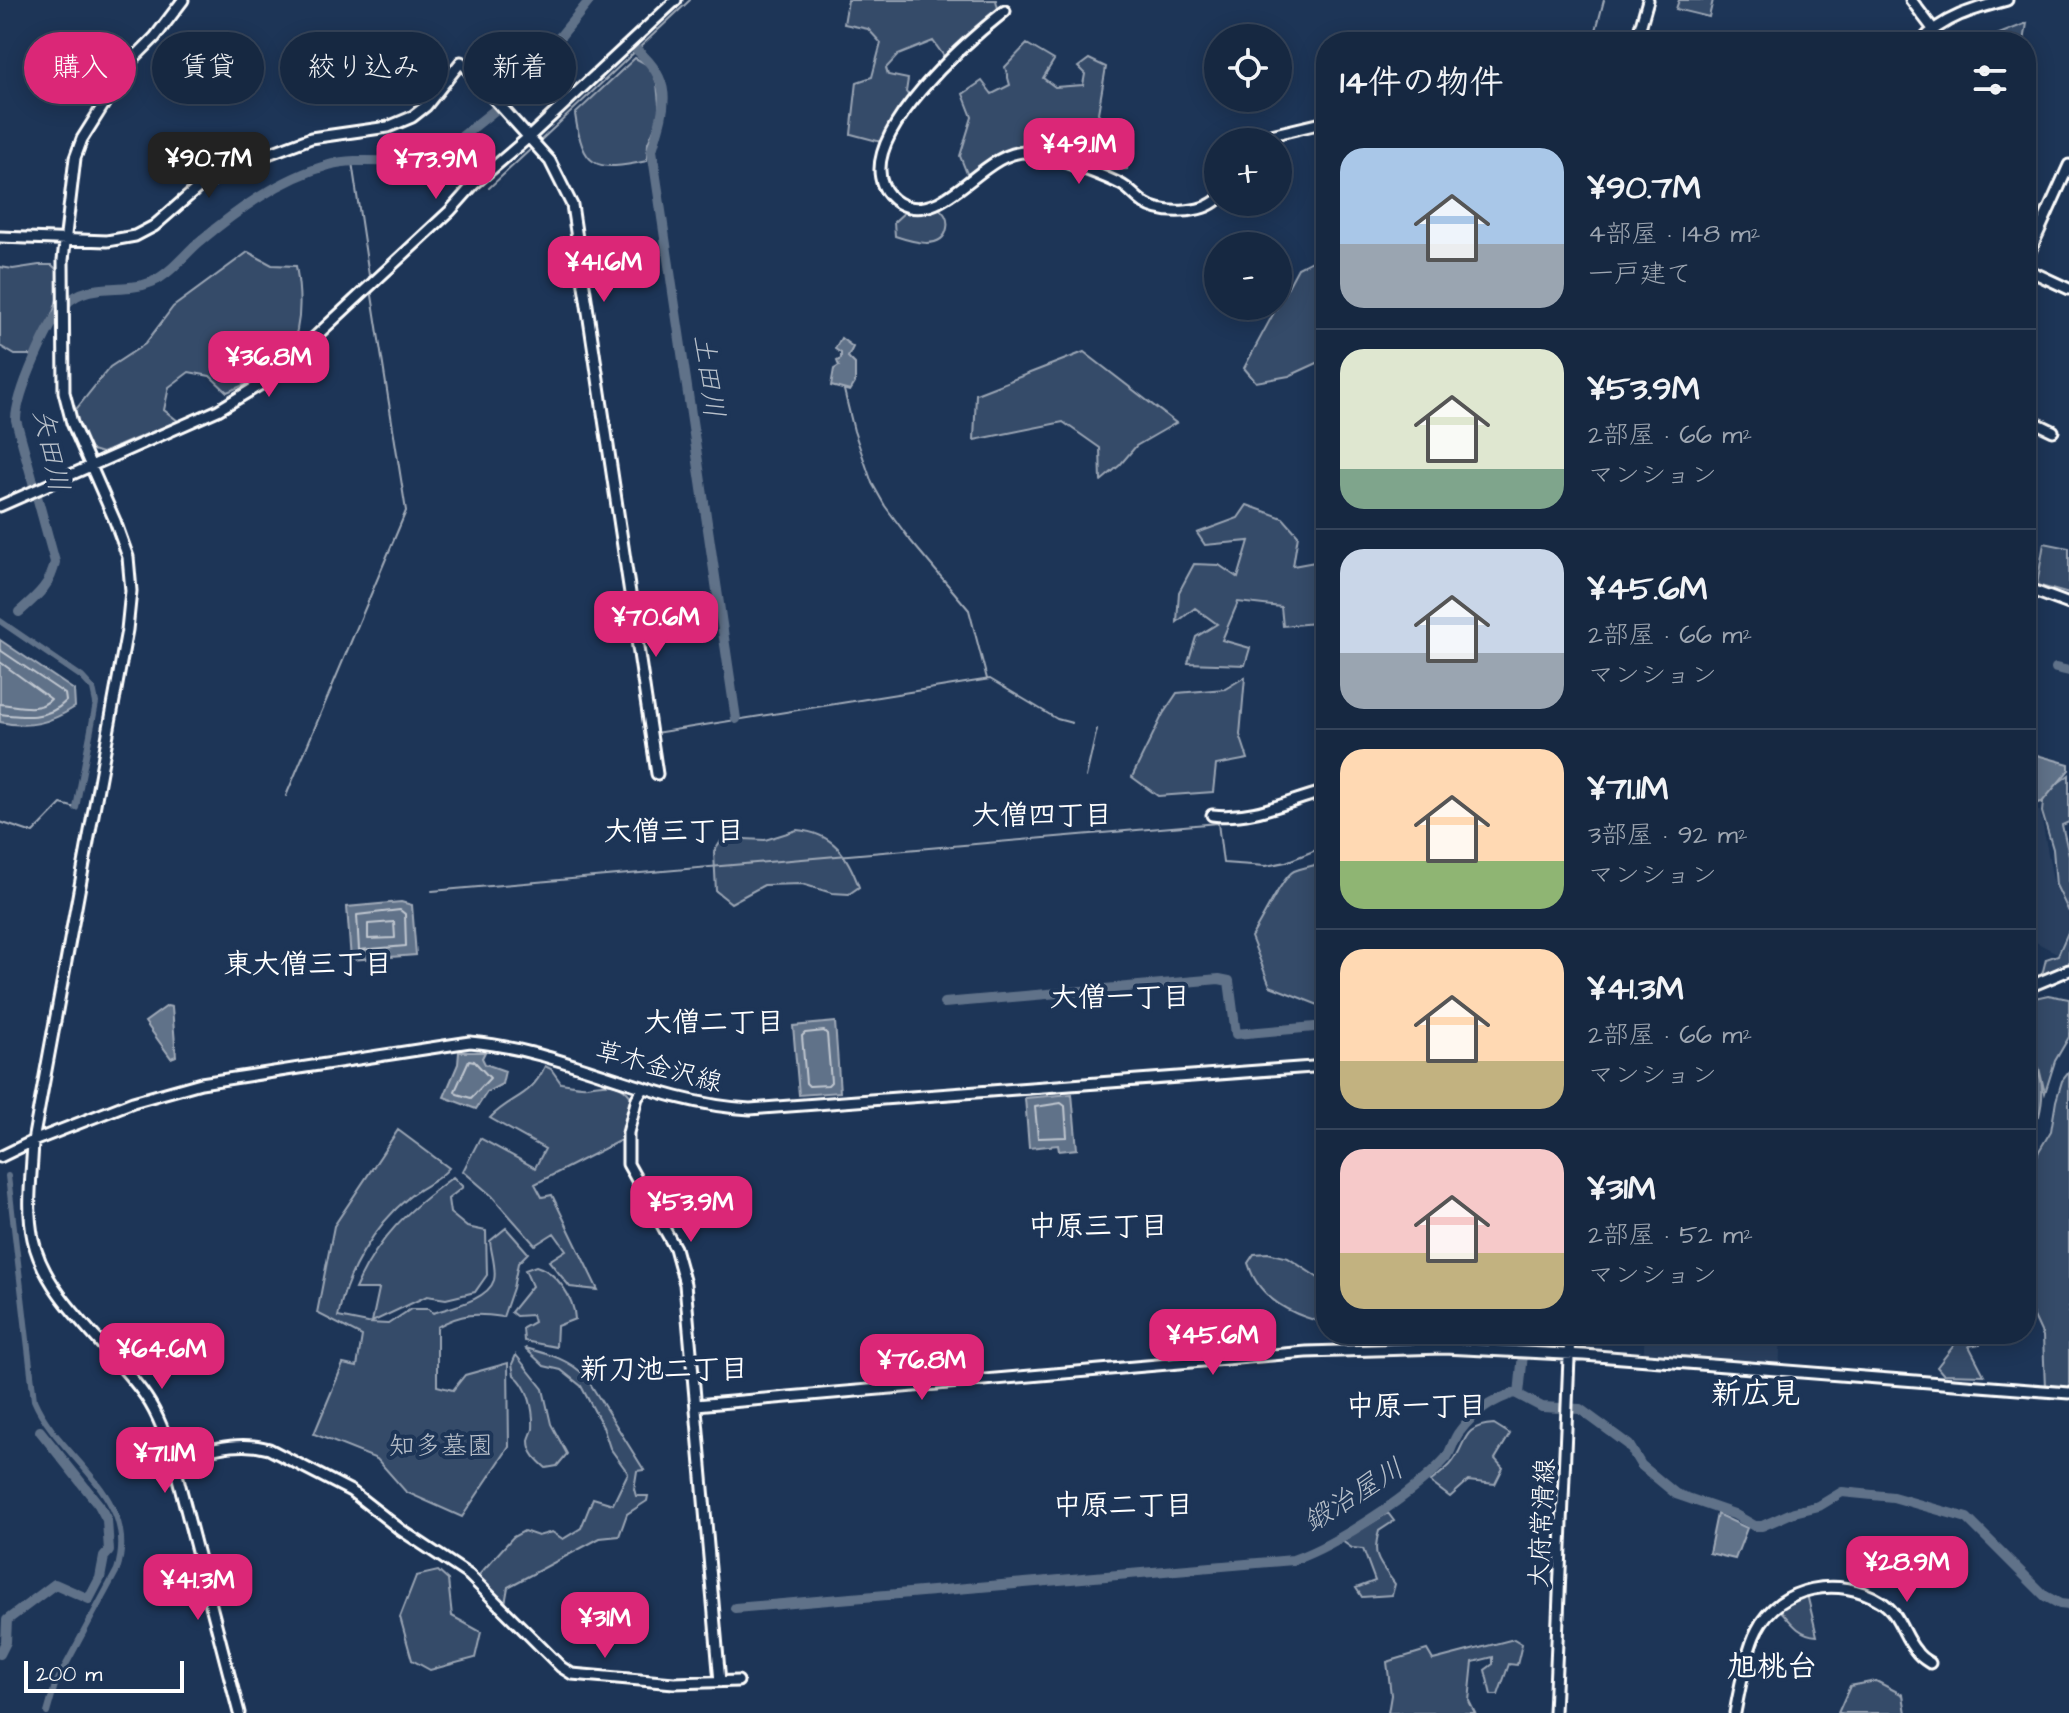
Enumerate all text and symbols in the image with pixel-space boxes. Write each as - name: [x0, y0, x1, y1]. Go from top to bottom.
- map controls: [1204, 24, 1292, 320]
- button: locate: [1204, 24, 1292, 112]
- chip: 購入: [24, 32, 136, 104]
- chip: 賃貸: [152, 32, 264, 104]
- chip: 絞り込み: [280, 32, 448, 104]
- chip: 新着: [464, 32, 576, 104]
- icon: filters: [1968, 58, 2012, 102]
- text: 14件の物件: [1340, 59, 1504, 107]
- pin: ¥49.1M: [1014, 118, 1144, 186]
- text: ¥49.1M: [1042, 126, 1116, 162]
- button: +: [1204, 128, 1292, 216]
- pin: ¥90.7M: [144, 132, 274, 200]
- pin: ¥73.9M: [371, 133, 501, 201]
- text: ¥90.7M: [166, 140, 252, 176]
- text: ¥73.9M: [394, 141, 478, 177]
- text: ¥90.7M: [1588, 164, 1701, 212]
- icon: home: [1404, 180, 1500, 276]
- text: 4部屋 · 148 m²: [1588, 216, 1760, 252]
- button: −: [1204, 232, 1292, 320]
- pin: ¥41.6M: [539, 236, 669, 304]
- text: ¥41.6M: [566, 244, 642, 280]
- text: 一戸建て: [1588, 256, 1692, 292]
- pin: ¥36.8M: [204, 331, 334, 399]
- water label: 土田川: [683, 332, 734, 421]
- text: ¥36.8M: [226, 339, 312, 375]
- text: ¥53.9M: [1588, 365, 1700, 413]
- icon: home: [1404, 381, 1500, 477]
- water label: 矢田川: [23, 405, 78, 495]
- text: 2部屋 · 66 m²: [1588, 417, 1752, 453]
- text: マンション: [1588, 457, 1717, 493]
- text: ¥45.6M: [1588, 565, 1708, 613]
- icon: home: [1404, 581, 1500, 677]
- pin: ¥70.6M: [591, 591, 721, 659]
- text: ¥70.6M: [612, 599, 700, 635]
- text: 2部屋 · 66 m²: [1588, 617, 1752, 653]
- text: マンション: [1588, 657, 1717, 693]
- text: ¥71.1M: [1588, 765, 1669, 813]
- icon: home: [1404, 781, 1500, 877]
- district label: 大僧四丁目: [972, 796, 1112, 835]
- district label: 大僧三丁目: [604, 812, 744, 851]
- text: 3部屋 · 92 m²: [1588, 817, 1748, 853]
- text: マンション: [1588, 857, 1717, 893]
- district label: 東大僧三丁目: [224, 945, 392, 984]
- text: ¥41.3M: [1588, 965, 1684, 1013]
- district label: 大僧一丁目: [1050, 978, 1190, 1017]
- icon: home: [1404, 981, 1500, 1077]
- district label: 大僧二丁目: [644, 1003, 784, 1042]
- text: 2部屋 · 66 m²: [1588, 1017, 1752, 1053]
- street label: 草木金沢線: [591, 1033, 726, 1101]
- text: マンション: [1588, 1057, 1717, 1093]
- text: ¥31M: [1588, 1165, 1656, 1213]
- pin: ¥53.9M: [626, 1176, 756, 1244]
- icon: home: [1404, 1181, 1500, 1277]
- text: ¥53.9M: [648, 1184, 734, 1220]
- district label: 中原三丁目: [1028, 1207, 1168, 1246]
- text: 2部屋 · 52 m²: [1588, 1217, 1753, 1253]
- text: マンション: [1588, 1257, 1717, 1293]
- pin: ¥45.6M: [1148, 1309, 1278, 1377]
- text: ¥45.6M: [1167, 1317, 1259, 1353]
- pin: ¥64.6M: [97, 1323, 227, 1391]
- text: ¥64.6M: [117, 1331, 207, 1367]
- pin: ¥76.8M: [857, 1334, 987, 1402]
- text: ¥76.8M: [878, 1342, 966, 1378]
- district label: 新刀池二丁目: [580, 1350, 748, 1389]
- district label: 新広見: [1711, 1373, 1801, 1415]
- district label: 中原一丁目: [1346, 1387, 1486, 1426]
- pin: ¥71.1M: [100, 1427, 230, 1495]
- park label: 知多墓園: [389, 1428, 493, 1464]
- text: ¥71.1M: [134, 1435, 196, 1471]
- water label: 鍛治屋川: [1296, 1449, 1412, 1541]
- street label: 大府常滑線: [1521, 1457, 1563, 1589]
- district label: 中原二丁目: [1053, 1486, 1193, 1525]
- pin: ¥28.9M: [1842, 1536, 1972, 1604]
- text: ¥28.9M: [1864, 1544, 1950, 1580]
- pin: ¥41.3M: [133, 1554, 263, 1622]
- text: ¥41.3M: [161, 1562, 235, 1598]
- pin: ¥31M: [558, 1592, 652, 1660]
- text: ¥31M: [579, 1600, 631, 1636]
- district label: 旭桃台: [1727, 1646, 1817, 1688]
- scale bar: [24, 1657, 184, 1693]
- text: 200 m: [36, 1659, 102, 1690]

